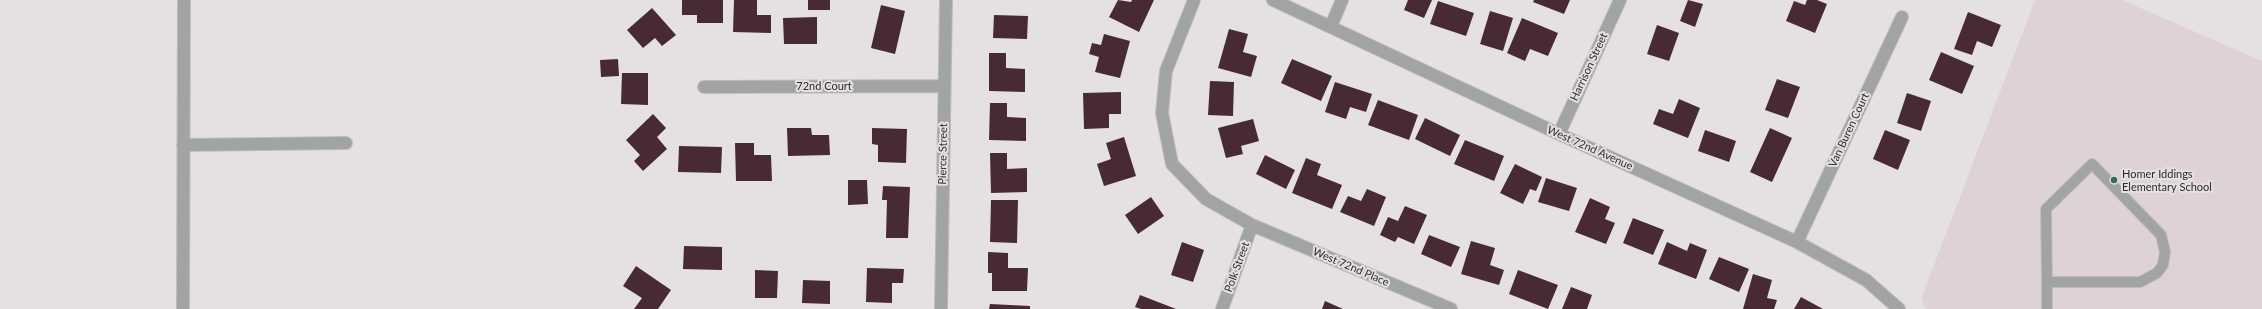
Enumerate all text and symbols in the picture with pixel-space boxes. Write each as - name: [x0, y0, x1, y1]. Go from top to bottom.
- street label: Harrison Street: [1568, 31, 1610, 103]
- street label: 72nd Court: [796, 79, 852, 93]
- street label: Van Buren Court: [1826, 91, 1872, 169]
- street label: Pierce Street: [936, 123, 950, 185]
- street label: West 72nd Avenue: [1545, 123, 1635, 173]
- place label: Homer Iddings Elementary School: [2122, 167, 2212, 193]
- marker: Homer Iddings Elementary School: [2109, 175, 2119, 185]
- street label: Polk Street: [1222, 240, 1252, 294]
- street label: West 72nd Place: [1311, 245, 1391, 289]

